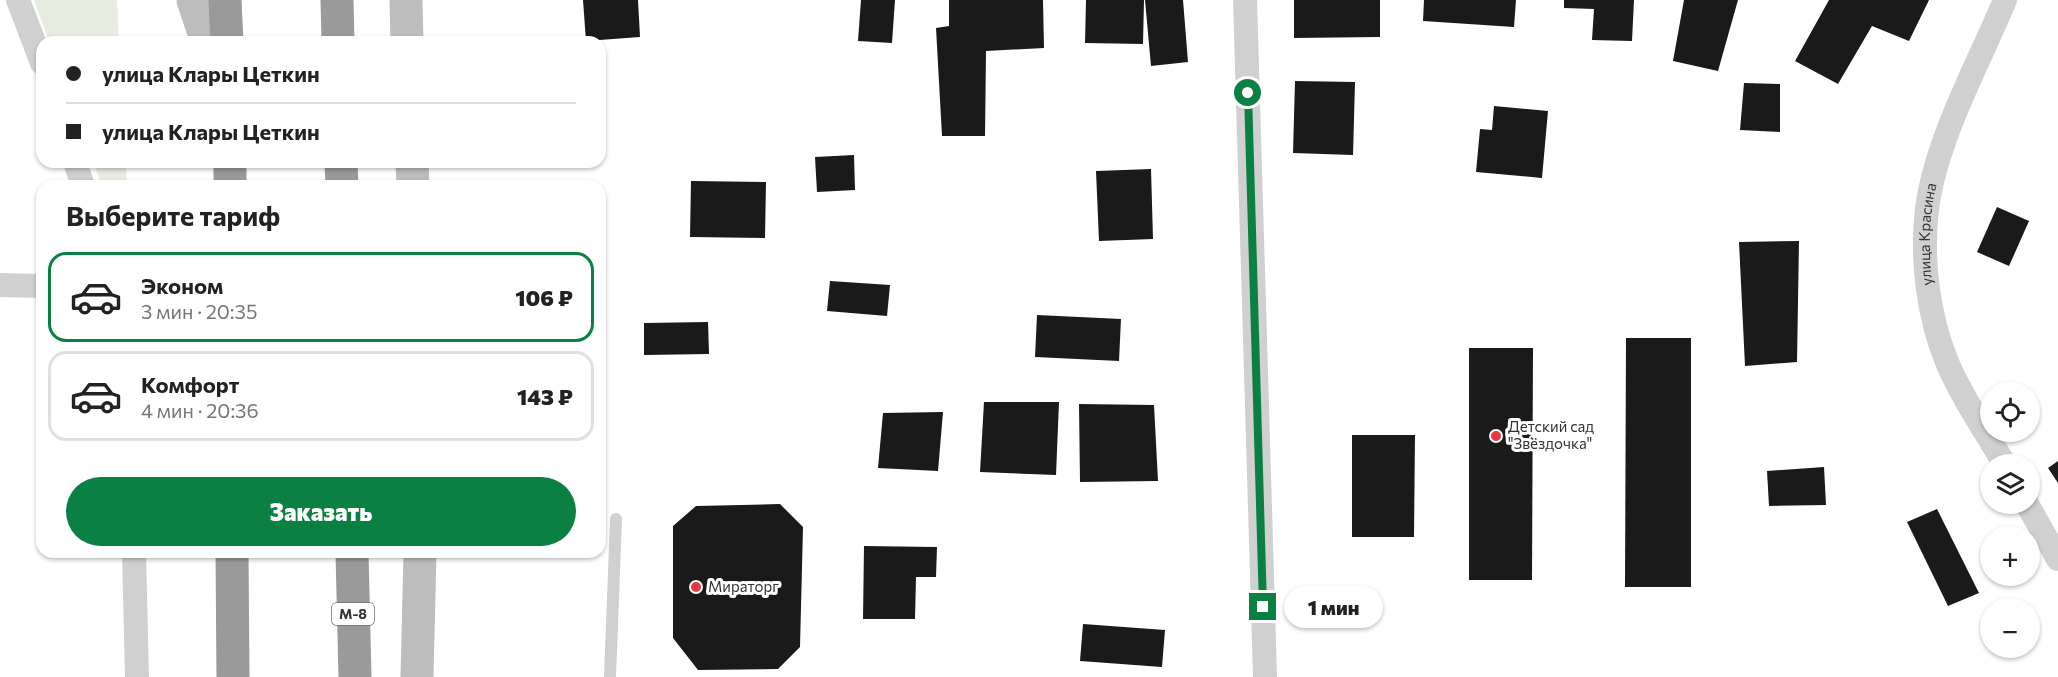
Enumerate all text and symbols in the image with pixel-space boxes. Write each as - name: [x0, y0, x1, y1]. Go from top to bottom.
- text: улица Клары Цеткин: [102, 60, 320, 87]
- route start: [1234, 79, 1261, 106]
- text: улица Клары Цеткин: [102, 118, 320, 145]
- street label: улица Красина: [1915, 181, 1939, 287]
- text: Выберите тариф: [66, 199, 280, 232]
- icon: car: [69, 270, 123, 324]
- text: Эконом: [141, 272, 223, 299]
- text: 106 ₽: [515, 284, 573, 311]
- text: 3 мин · 20:35: [141, 299, 257, 323]
- icon: car: [69, 369, 123, 423]
- text: Комфорт: [141, 371, 239, 398]
- map controls: [1980, 382, 2040, 658]
- button: locate: [1980, 382, 2040, 442]
- text: 143 ₽: [517, 383, 573, 410]
- text: 4 мин · 20:36: [141, 398, 259, 422]
- place label: Детский сад "Звёздочка": [1508, 417, 1594, 452]
- marker: Детский сад "Звёздочка": [1489, 429, 1503, 443]
- button: layers: [1980, 454, 2040, 514]
- button: Заказать: [66, 477, 576, 546]
- button: +: [1980, 526, 2040, 586]
- place label: Мираторг: [708, 577, 779, 595]
- marker: Мираторг: [689, 580, 703, 594]
- callout: 1 мин: [1284, 586, 1383, 628]
- route end: [1249, 593, 1276, 620]
- text: 1 мин: [1308, 595, 1359, 619]
- button: −: [1980, 598, 2040, 658]
- road number: М-8: [332, 603, 374, 625]

